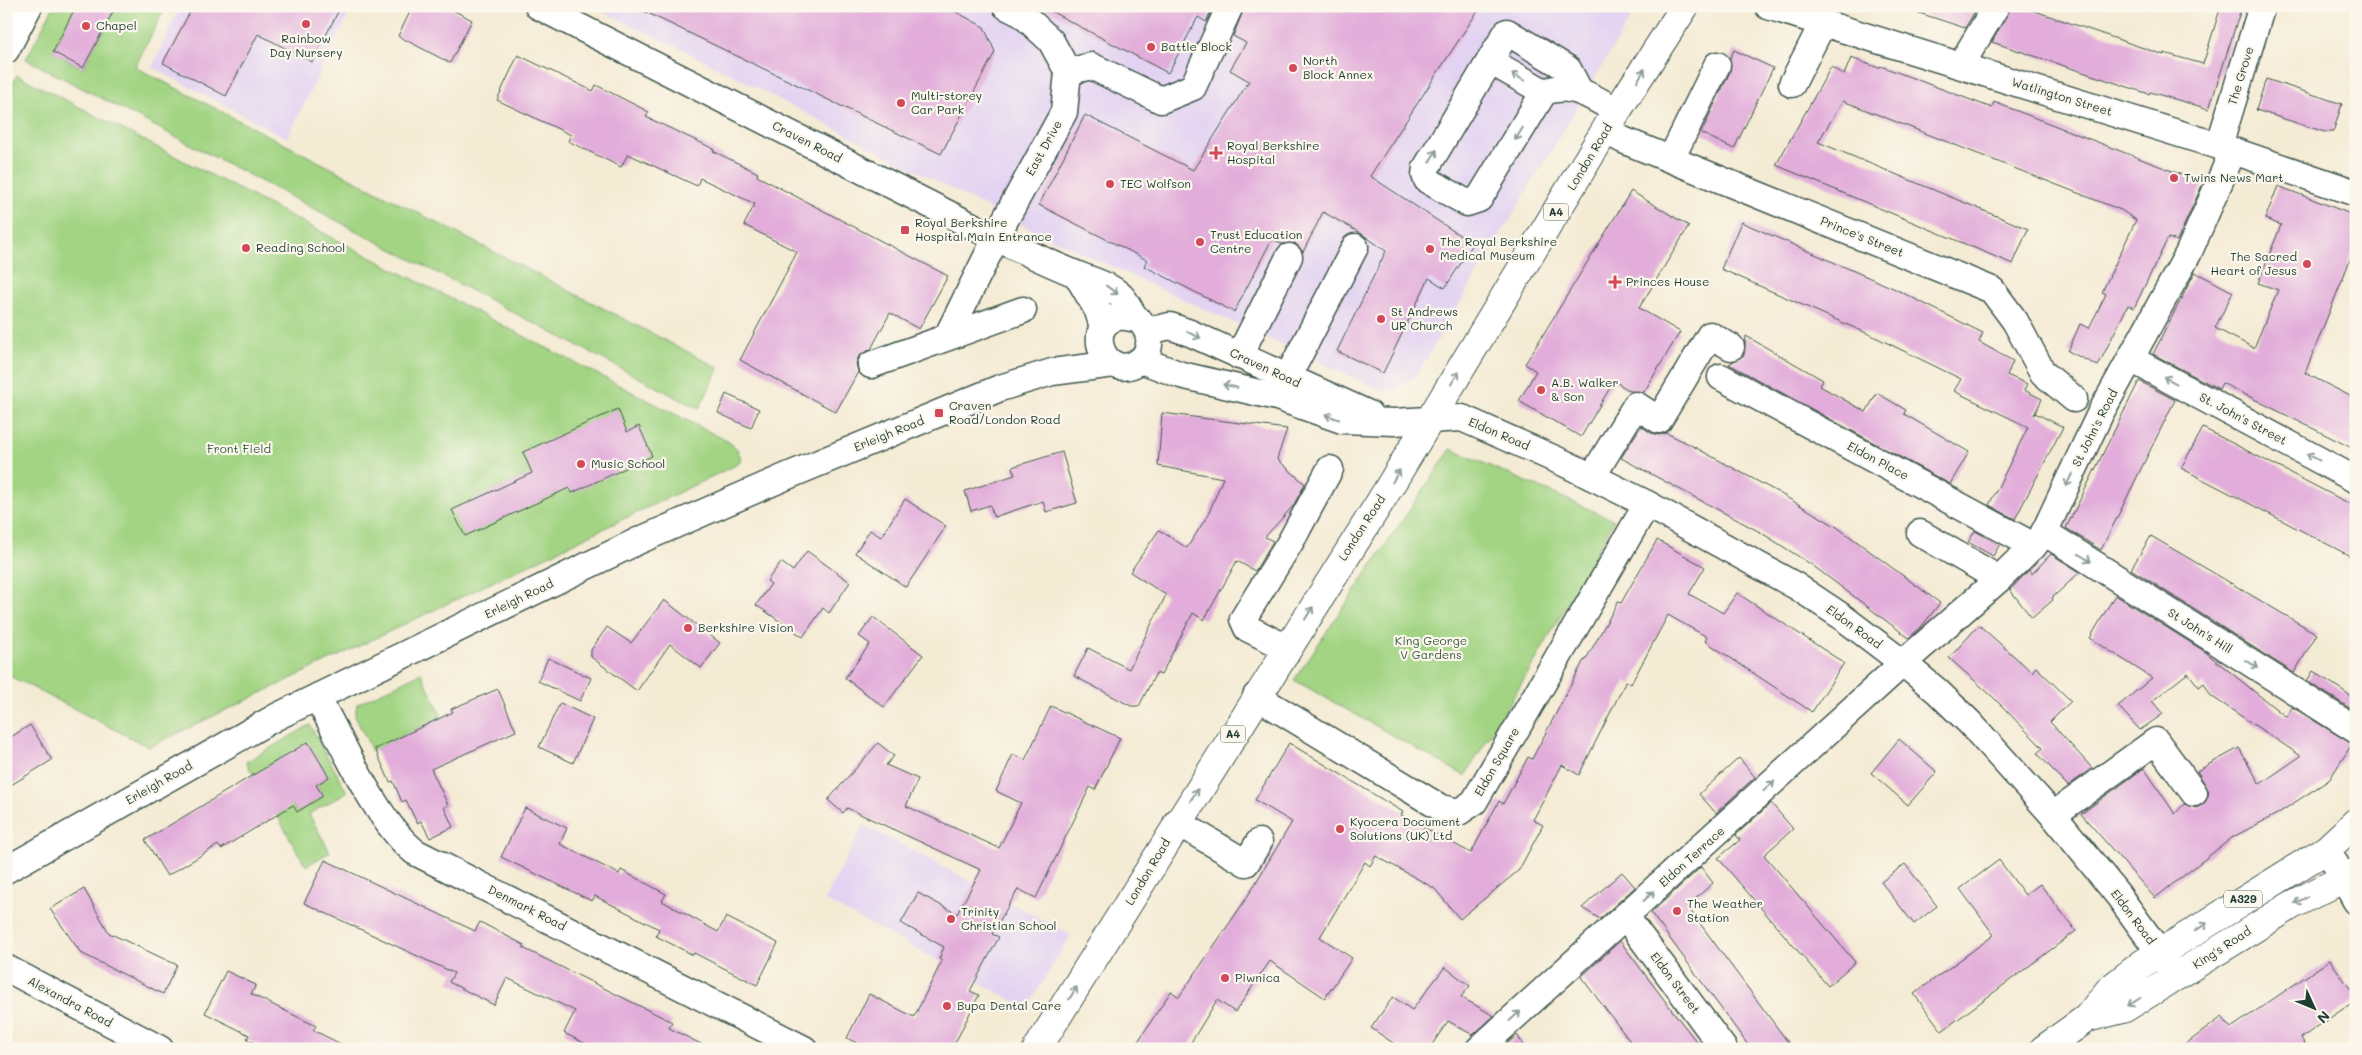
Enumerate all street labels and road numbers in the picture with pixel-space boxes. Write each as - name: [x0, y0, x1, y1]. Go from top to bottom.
- street label: The Grove: [2224, 44, 2257, 107]
- street label: Watlington Street: [2010, 73, 2115, 119]
- street label: Craven Road: [770, 117, 845, 166]
- street label: East Drive: [1021, 117, 1065, 178]
- street label: London Road: [1563, 120, 1616, 193]
- road number: A4: [1544, 203, 1568, 220]
- street label: Prince's Street: [1818, 212, 1906, 260]
- street label: Craven Road: [1227, 344, 1304, 391]
- street label: St John's Road: [2068, 386, 2121, 469]
- street label: St. John's Street: [2197, 388, 2290, 448]
- street label: Erleigh Road: [851, 412, 927, 454]
- street label: Eldon Road: [1466, 413, 1533, 453]
- street label: Eldon Place: [1845, 437, 1912, 483]
- street label: London Road: [1334, 491, 1389, 563]
- street label: Erleigh Road: [482, 574, 556, 622]
- street label: Eldon Road: [1824, 601, 1886, 652]
- street label: St John's Hill: [2165, 604, 2236, 656]
- street label: Eldon Square: [1470, 724, 1522, 799]
- road number: A4: [1220, 726, 1246, 742]
- street label: Erleigh Road: [122, 756, 195, 808]
- street label: Eldon Terrace: [1655, 822, 1728, 890]
- street label: London Road: [1121, 835, 1174, 908]
- street label: Denmark Road: [486, 881, 570, 934]
- street label: Eldon Road: [2108, 886, 2160, 947]
- road number: A329: [2224, 891, 2262, 908]
- street label: King's Road: [2189, 922, 2254, 972]
- street label: Eldon Street: [1647, 948, 1704, 1016]
- street label: Alexandra Road: [25, 972, 116, 1030]

